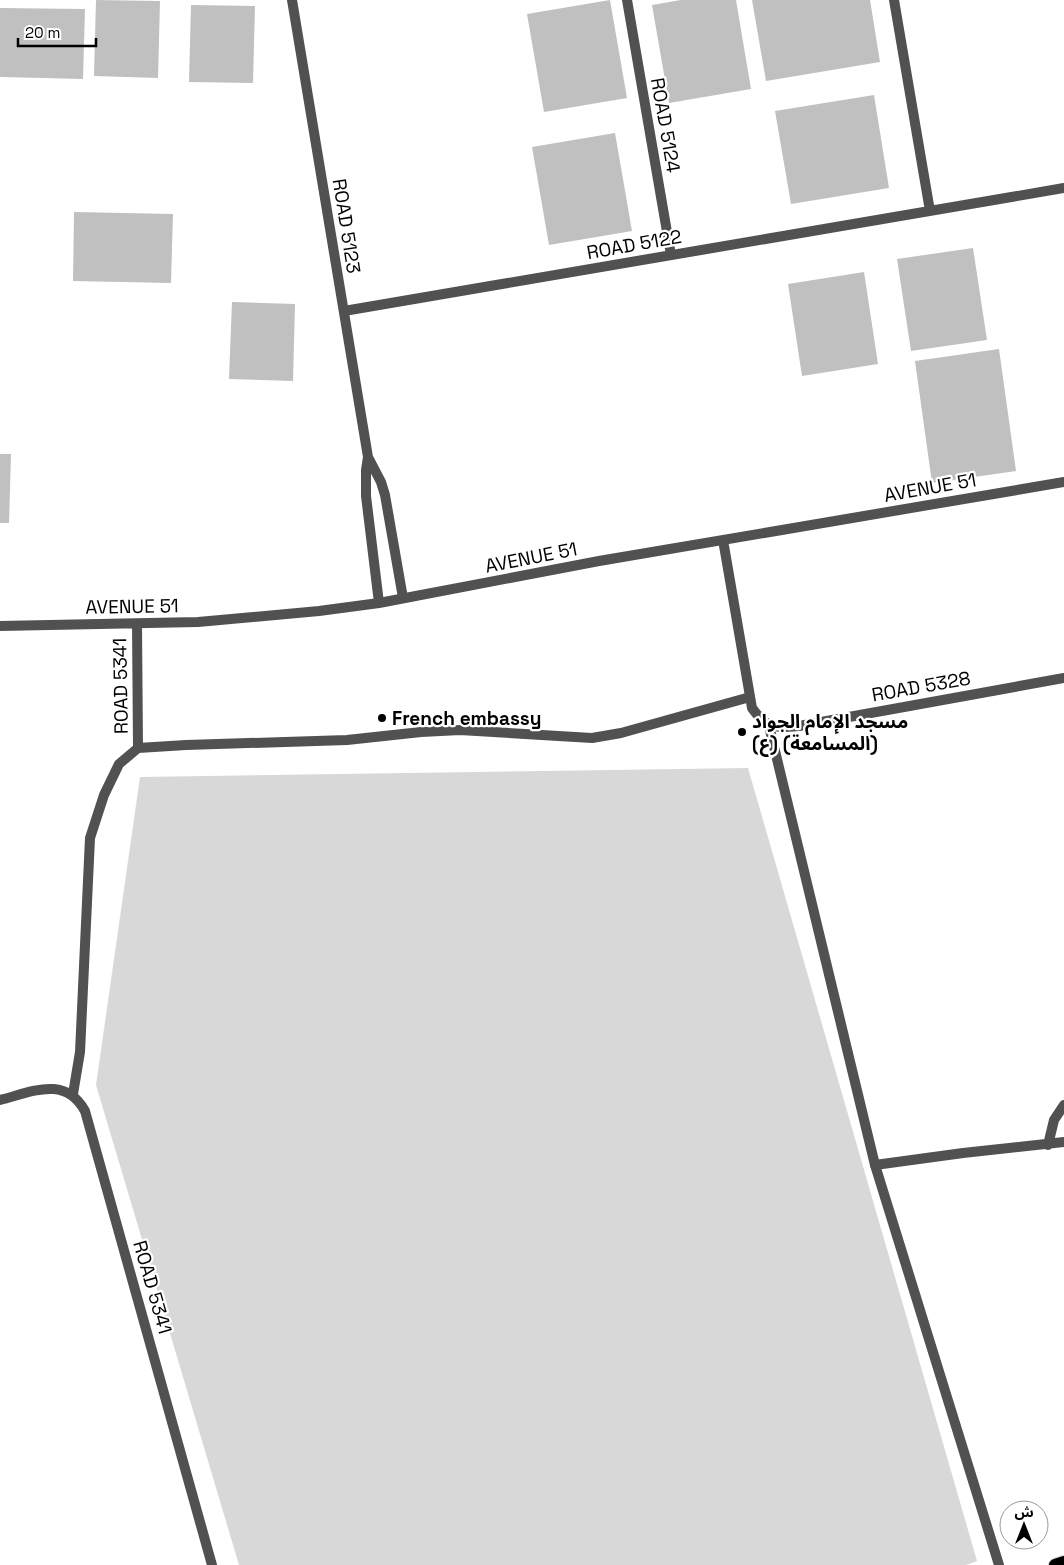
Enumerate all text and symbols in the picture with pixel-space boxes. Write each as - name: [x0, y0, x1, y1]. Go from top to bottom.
- scale bar: [18, 15, 95, 47]
- text: 20 m: [25, 23, 60, 42]
- street label: ROAD 5124: [645, 76, 686, 175]
- street label: ROAD 5123: [327, 177, 366, 275]
- street label: ROAD 5122: [585, 224, 683, 265]
- street label: AVENUE 51: [882, 467, 978, 508]
- street label: AVENUE 51: [483, 536, 579, 579]
- street label: AVENUE 51: [85, 593, 179, 620]
- street label: ROAD 5341: [107, 638, 134, 734]
- street label: ROAD 5328: [870, 665, 973, 707]
- place label: French embassy: [392, 706, 542, 731]
- place label: مسجد الإمام الجواد (ع) (المسامعة): [752, 709, 908, 757]
- marker: French embassy: [376, 712, 388, 724]
- marker: مسجد الإمام الجواد (ع) (المسامعة): [736, 726, 748, 738]
- street label: ROAD 5341: [127, 1237, 178, 1337]
- north arrow: [999, 1500, 1049, 1550]
- text: ش: [1014, 1503, 1034, 1521]

